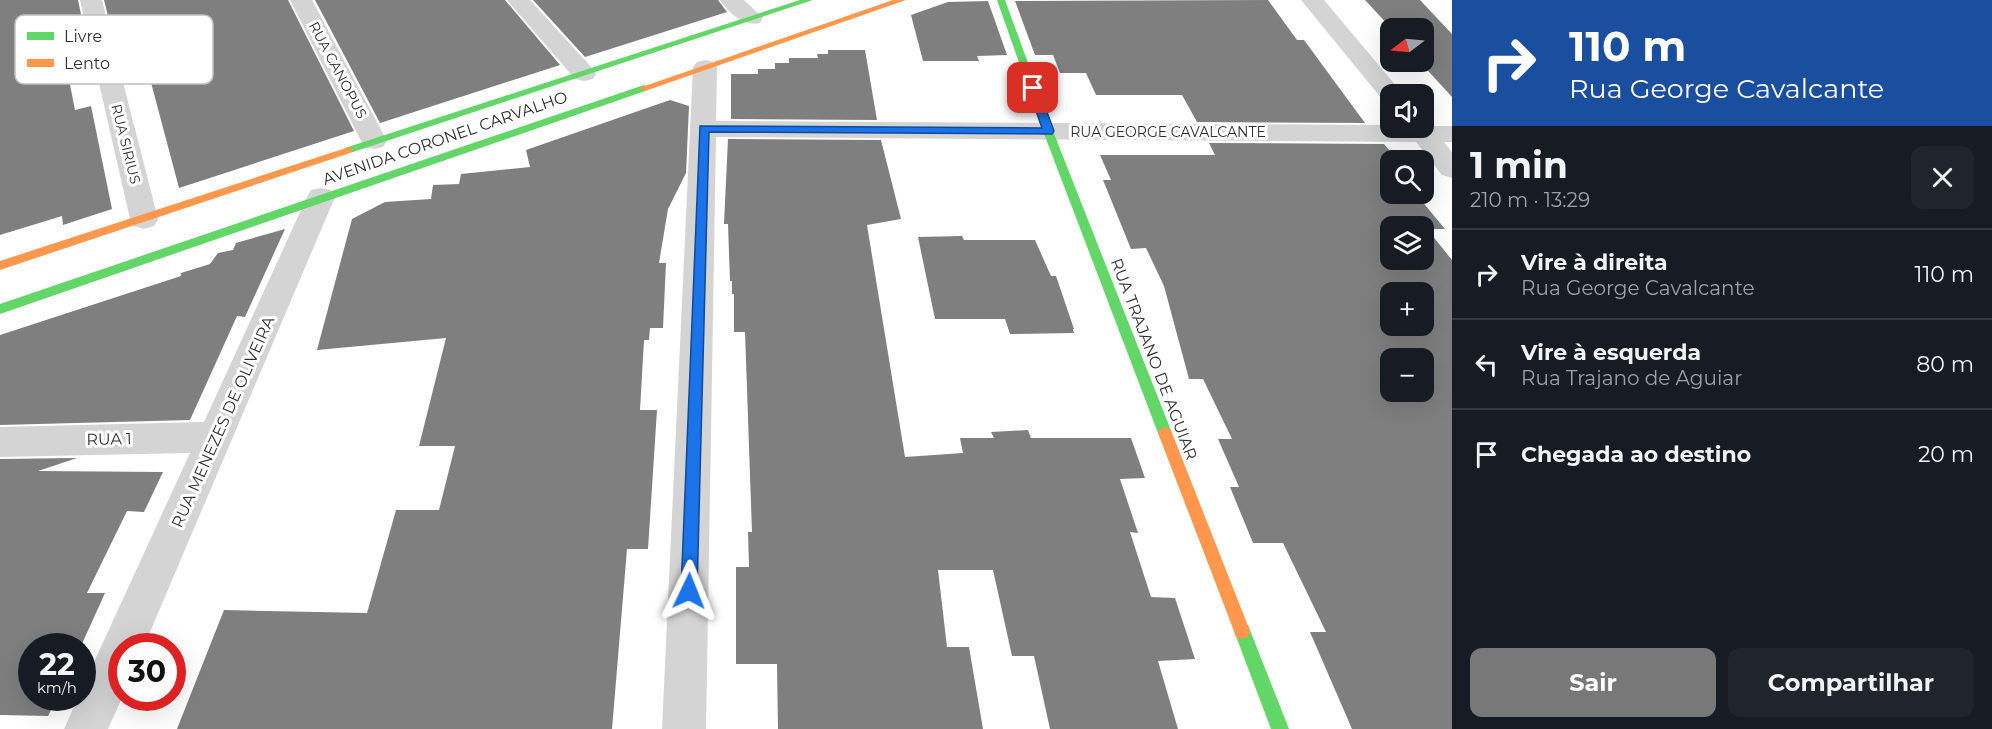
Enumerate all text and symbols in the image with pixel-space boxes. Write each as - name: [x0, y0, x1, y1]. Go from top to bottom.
- legend: [15, 15, 213, 84]
- street label: RUA CANOPUS: [305, 18, 371, 122]
- north arrow: [1380, 18, 1434, 72]
- map controls: [1380, 18, 1434, 402]
- text: 110 m: [1569, 20, 1686, 72]
- icon: right: [1470, 24, 1548, 102]
- text: Livre: [64, 27, 102, 46]
- text: Lento: [64, 54, 110, 73]
- pin: [1007, 62, 1058, 113]
- icon: arrive: [1016, 71, 1049, 104]
- text: Rua George Cavalcante: [1569, 72, 1884, 105]
- button: sound: [1380, 84, 1434, 138]
- street label: AVENIDA CORONEL CARVALHO: [320, 87, 570, 189]
- street label: RUA SIRIUS: [107, 102, 145, 186]
- street label: RUA GEORGE CAVALCANTE: [1070, 123, 1266, 141]
- text: 1 min: [1470, 143, 1568, 187]
- button: close: [1911, 146, 1974, 209]
- button: search: [1380, 150, 1434, 204]
- text: 210 m · 13:29: [1470, 188, 1590, 212]
- button: layers: [1380, 216, 1434, 270]
- text: Vire à direita: [1521, 249, 1668, 276]
- street label: RUA TRAJANO DE AGUIAR: [1107, 256, 1201, 462]
- icon: right: [1470, 258, 1503, 291]
- text: 110 m: [1914, 261, 1974, 288]
- text: Rua George Cavalcante: [1521, 276, 1754, 300]
- button: +: [1380, 282, 1434, 336]
- street label: RUA MENEZES DE OLIVEIRA: [168, 313, 279, 531]
- text: Vire à esquerda: [1521, 339, 1701, 366]
- button: −: [1380, 348, 1434, 402]
- icon: left: [1470, 348, 1503, 381]
- text: 80 m: [1916, 351, 1974, 378]
- text: Rua Trajano de Aguiar: [1521, 366, 1742, 390]
- street label: RUA 1: [86, 429, 132, 449]
- icon: arrive: [1470, 438, 1503, 471]
- text: Chegada ao destino: [1521, 441, 1751, 468]
- text: 20 m: [1918, 441, 1974, 468]
- position arrow: [657, 559, 721, 623]
- speed limit sign: 30: [108, 633, 186, 711]
- text: 22: [39, 646, 75, 683]
- button: Sair: [1470, 648, 1716, 717]
- button: Compartilhar: [1728, 648, 1974, 717]
- text: km/h: [37, 678, 77, 697]

